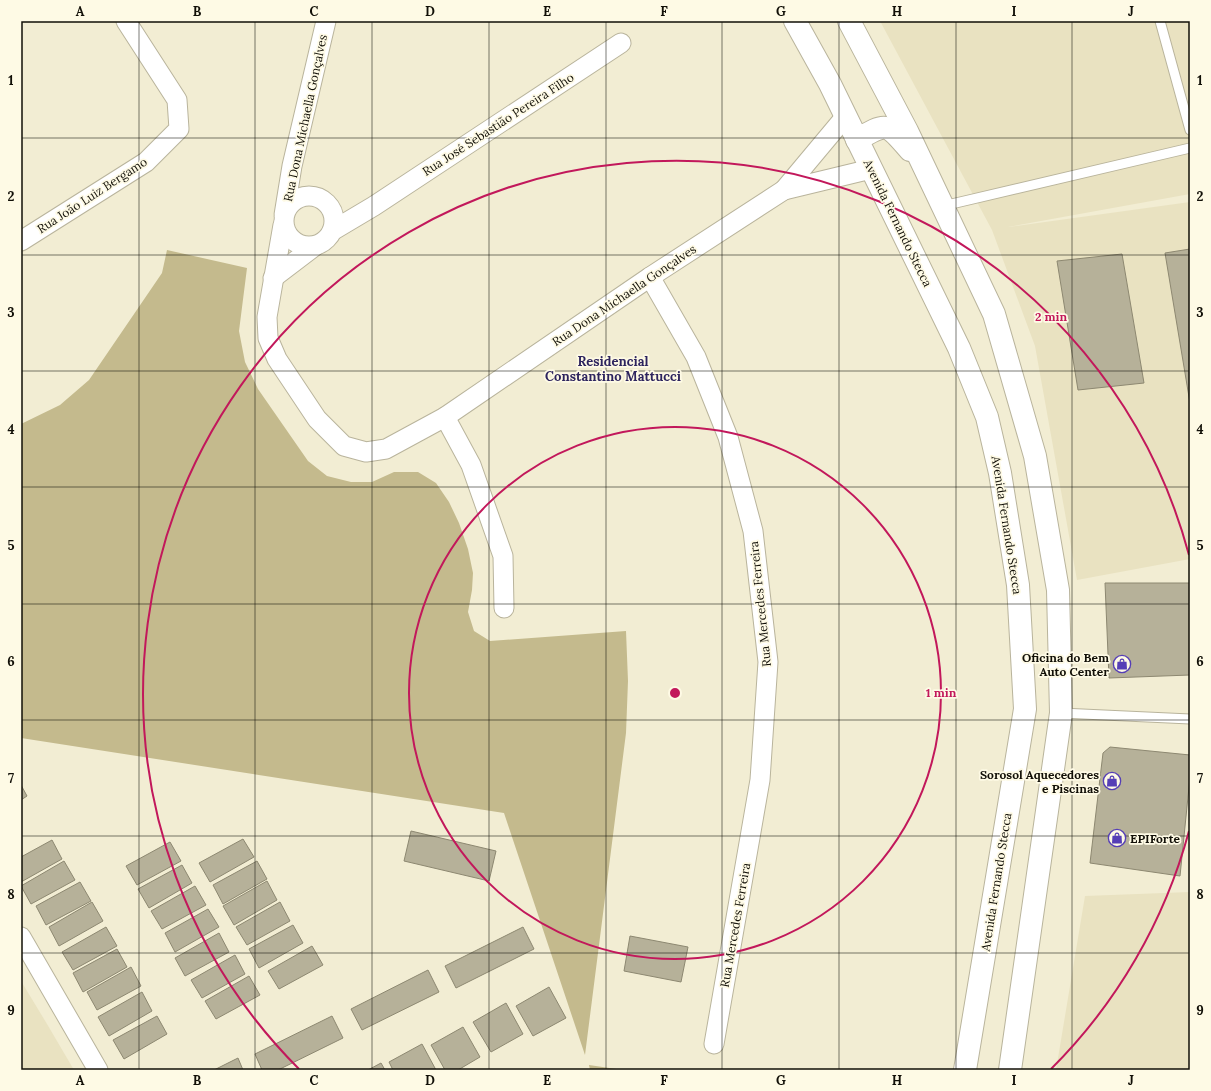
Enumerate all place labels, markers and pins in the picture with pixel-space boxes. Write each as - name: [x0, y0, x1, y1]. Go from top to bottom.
- place label: Oficina do Bem Auto Center: [1022, 650, 1109, 679]
- shop icon: Oficina do Bem Auto Center: [1112, 654, 1132, 674]
- centre of rings: [668, 686, 682, 700]
- place label: Sorosol Aquecedores e Piscinas: [980, 767, 1099, 796]
- shop icon: Sorosol Aquecedores e Piscinas: [1102, 771, 1122, 791]
- shop icon: EPIForte: [1107, 828, 1127, 848]
- place label: EPIForte: [1130, 831, 1181, 846]

